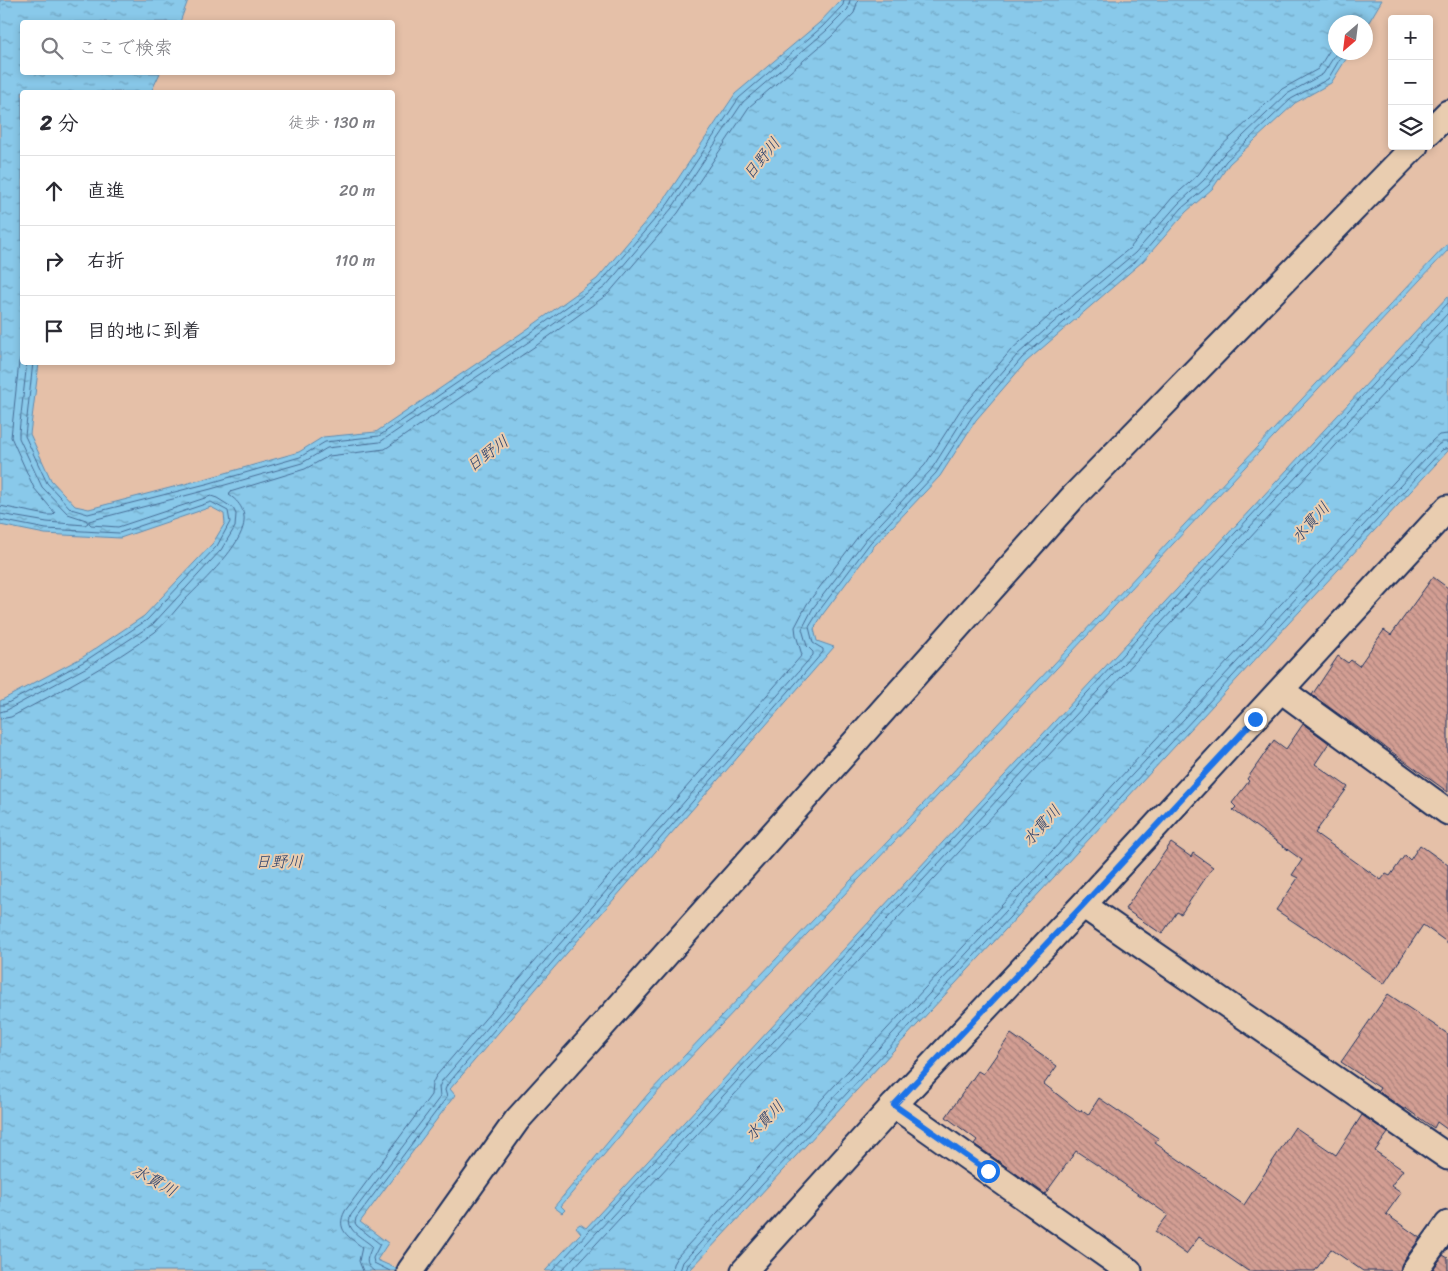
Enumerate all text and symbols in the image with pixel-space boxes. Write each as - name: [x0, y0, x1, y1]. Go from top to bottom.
- north arrow: [1328, 15, 1373, 60]
- map controls: [1388, 15, 1433, 150]
- button: +: [1388, 15, 1433, 60]
- search box: [20, 20, 395, 75]
- text: ここで検索: [78, 31, 173, 64]
- icon: search: [38, 34, 66, 62]
- button: −: [1388, 60, 1433, 105]
- text: 2 分: [40, 104, 79, 142]
- button: layers: [1388, 105, 1433, 150]
- text: 徒歩 · 130 m: [288, 108, 375, 137]
- water label: 日野川: [735, 131, 788, 186]
- text: 直進: [87, 174, 125, 207]
- text: 20 m: [339, 176, 375, 205]
- icon: ahead: [40, 177, 68, 205]
- text: 右折: [87, 244, 125, 277]
- text: 110 m: [335, 246, 375, 275]
- icon: right: [40, 247, 68, 275]
- text: 目的地に到着: [87, 314, 201, 347]
- icon: arrive: [40, 317, 68, 345]
- water label: 日野川: [459, 427, 515, 479]
- water label: 水貫川: [1284, 495, 1337, 550]
- route end: [1244, 708, 1267, 731]
- water label: 水貫川: [1015, 798, 1068, 853]
- water label: 日野川: [255, 847, 303, 876]
- water label: 水貫川: [737, 1093, 791, 1148]
- water label: 水貫川: [127, 1156, 183, 1205]
- route start: [977, 1160, 1000, 1183]

